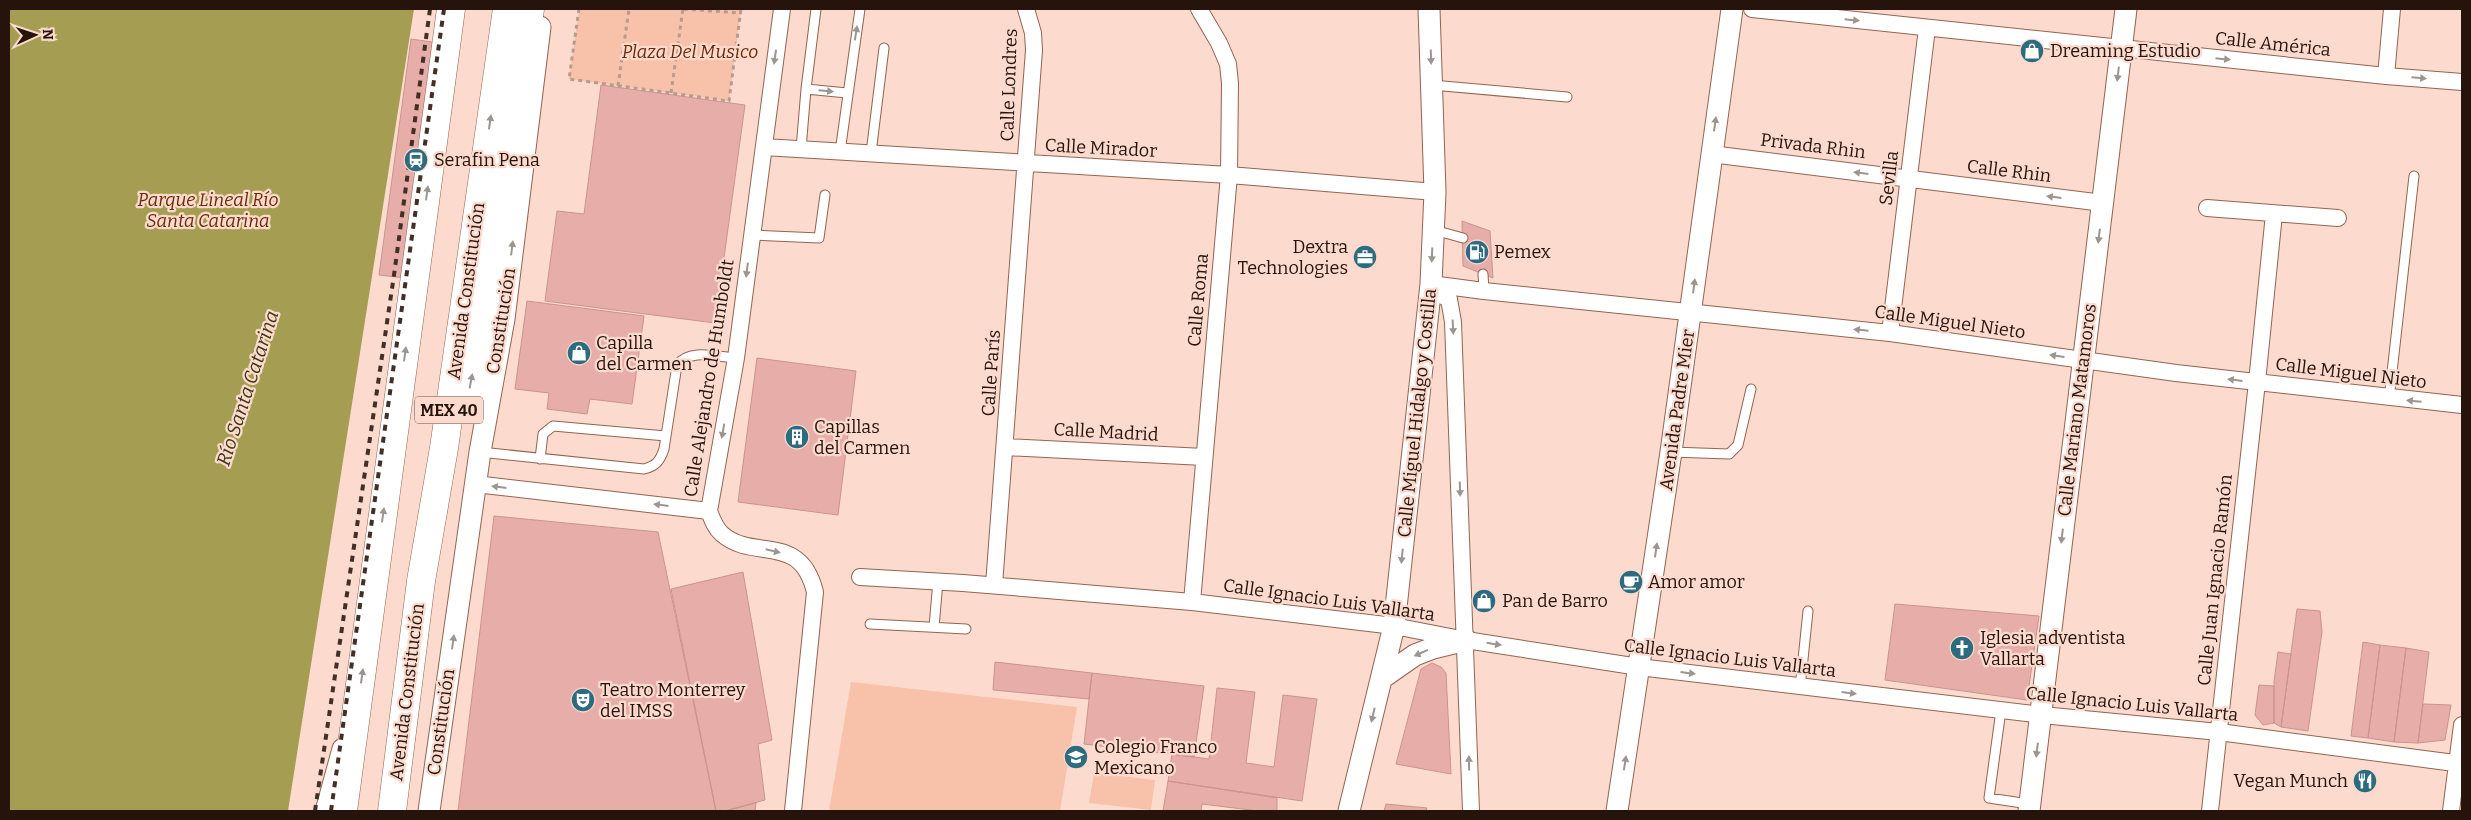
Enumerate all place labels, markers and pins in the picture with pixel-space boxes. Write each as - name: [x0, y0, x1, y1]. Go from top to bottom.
- shop icon: Dreaming Estudio: [2019, 38, 2045, 64]
- place label: Dreaming Estudio: [2050, 40, 2201, 62]
- station icon: Serafin Pena: [403, 147, 429, 173]
- place label: Serafin Pena: [434, 149, 540, 171]
- place label: Dextra Technologies: [1238, 236, 1348, 279]
- fuel station icon: Pemex: [1464, 239, 1490, 265]
- place label: Pemex: [1494, 241, 1551, 263]
- office icon: Dextra Technologies: [1352, 244, 1378, 270]
- place label: Capilla del Carmen: [596, 332, 693, 375]
- shop icon: Capilla del Carmen: [566, 340, 592, 366]
- place label: Capillas del Carmen: [814, 416, 911, 459]
- building icon: Capillas del Carmen: [784, 424, 810, 450]
- cafe icon: Amor amor: [1618, 569, 1644, 595]
- place label: Amor amor: [1648, 571, 1745, 593]
- shop icon: Pan de Barro: [1471, 588, 1497, 614]
- place label: Pan de Barro: [1502, 590, 1608, 612]
- place label: Iglesia adventista Vallarta: [1980, 627, 2125, 670]
- church icon: Iglesia adventista Vallarta: [1949, 635, 1975, 661]
- place label: Teatro Monterrey del IMSS: [600, 679, 746, 722]
- theatre icon: Teatro Monterrey del IMSS: [570, 687, 596, 713]
- place label: Colegio Franco Mexicano: [1094, 736, 1217, 779]
- school or university icon: Colegio Franco Mexicano: [1063, 744, 1089, 770]
- restaurant icon: Vegan Munch: [2352, 768, 2378, 794]
- place label: Vegan Munch: [2234, 770, 2348, 792]

